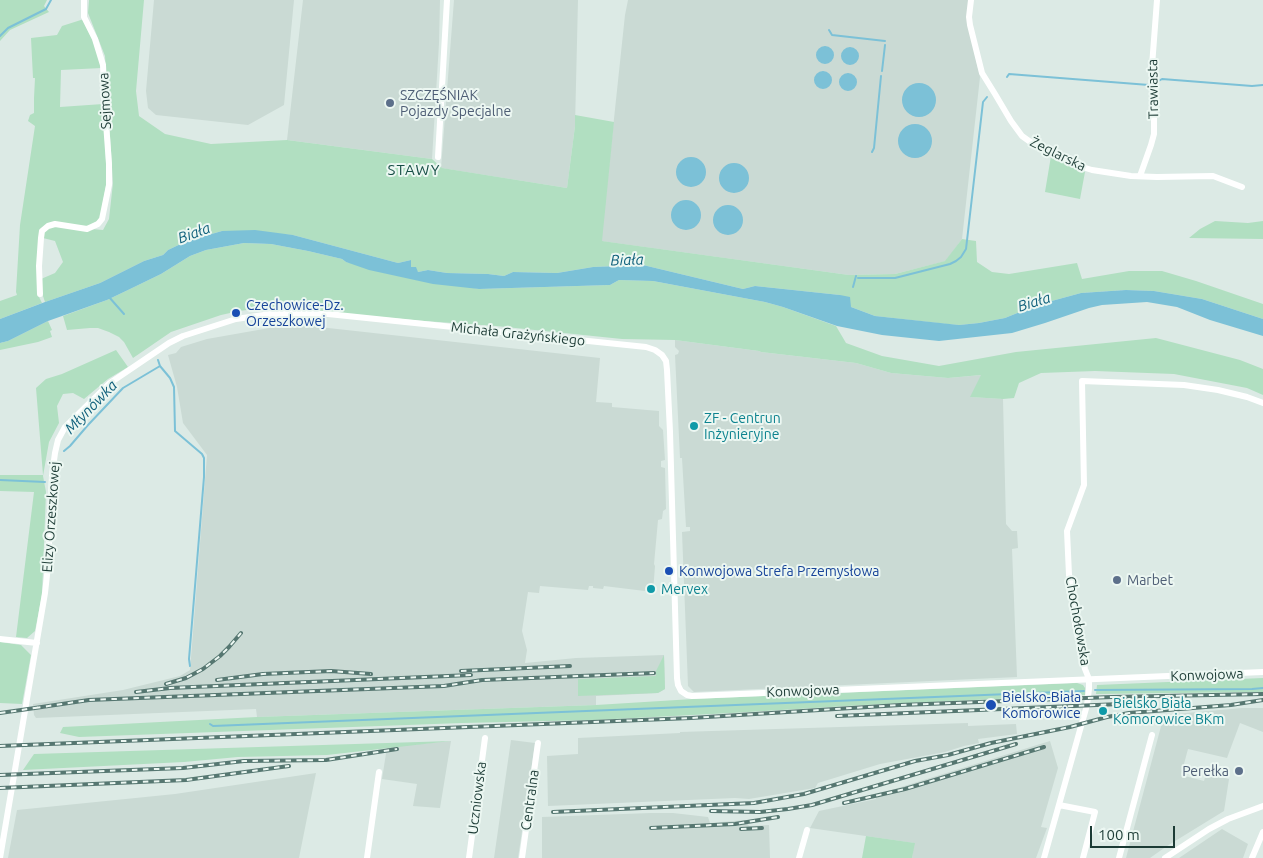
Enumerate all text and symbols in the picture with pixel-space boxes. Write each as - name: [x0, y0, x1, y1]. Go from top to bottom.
- street label: Trawiasta: [1144, 59, 1162, 119]
- street label: Sejmowa: [95, 72, 115, 130]
- place label: SZCZĘŚNIAK Pojazdy Specjalne: [400, 87, 511, 120]
- marker: SZCZĘŚNIAK Pojazdy Specjalne: [384, 97, 396, 109]
- street label: Żeglarska: [1027, 133, 1089, 175]
- district label: STAWY: [387, 161, 441, 179]
- water label: Biała: [175, 219, 213, 247]
- water label: Biała: [610, 250, 644, 270]
- water label: Biała: [1015, 288, 1053, 316]
- place label: Czechowice-Dz. Orzeszkowej: [246, 297, 344, 330]
- marker: Czechowice-Dz. Orzeszkowej: [230, 307, 242, 319]
- street label: Michała Grażyńskiego: [450, 319, 586, 349]
- water label: Młynówka: [61, 376, 121, 438]
- place label: ZF - Centrun Inżynieryjne: [704, 410, 781, 442]
- marker: ZF - Centrun Inżynieryjne: [688, 420, 700, 432]
- street label: Elizy Orzeszkowej: [39, 461, 63, 573]
- place label: Konwojowa Strefa Przemysłowa: [679, 563, 880, 579]
- marker: Konwojowa Strefa Przemysłowa: [663, 565, 675, 577]
- place label: Marbet: [1127, 572, 1173, 588]
- marker: Marbet: [1111, 574, 1123, 586]
- street label: Chochołowska: [1062, 575, 1094, 667]
- place label: Mervex: [661, 581, 708, 597]
- marker: Mervex: [645, 583, 657, 595]
- street label: Konwojowa: [1170, 665, 1244, 685]
- street label: Konwojowa: [766, 681, 840, 701]
- place label: Bielsko-Biała Komorowice: [1002, 689, 1081, 722]
- place label: Bielsko Biała Komorowice BKm: [1113, 695, 1224, 728]
- marker: Bielsko-Biała Komorowice: [984, 698, 998, 712]
- marker: Bielsko Biała Komorowice BKm: [1097, 705, 1109, 717]
- street label: Uczniowska: [464, 761, 490, 835]
- place label: Perełka: [1182, 763, 1229, 779]
- marker: Perełka: [1233, 765, 1245, 777]
- street label: Centralna: [517, 769, 543, 831]
- scale bar: [1093, 816, 1178, 848]
- text: 100 m: [1098, 826, 1140, 843]

